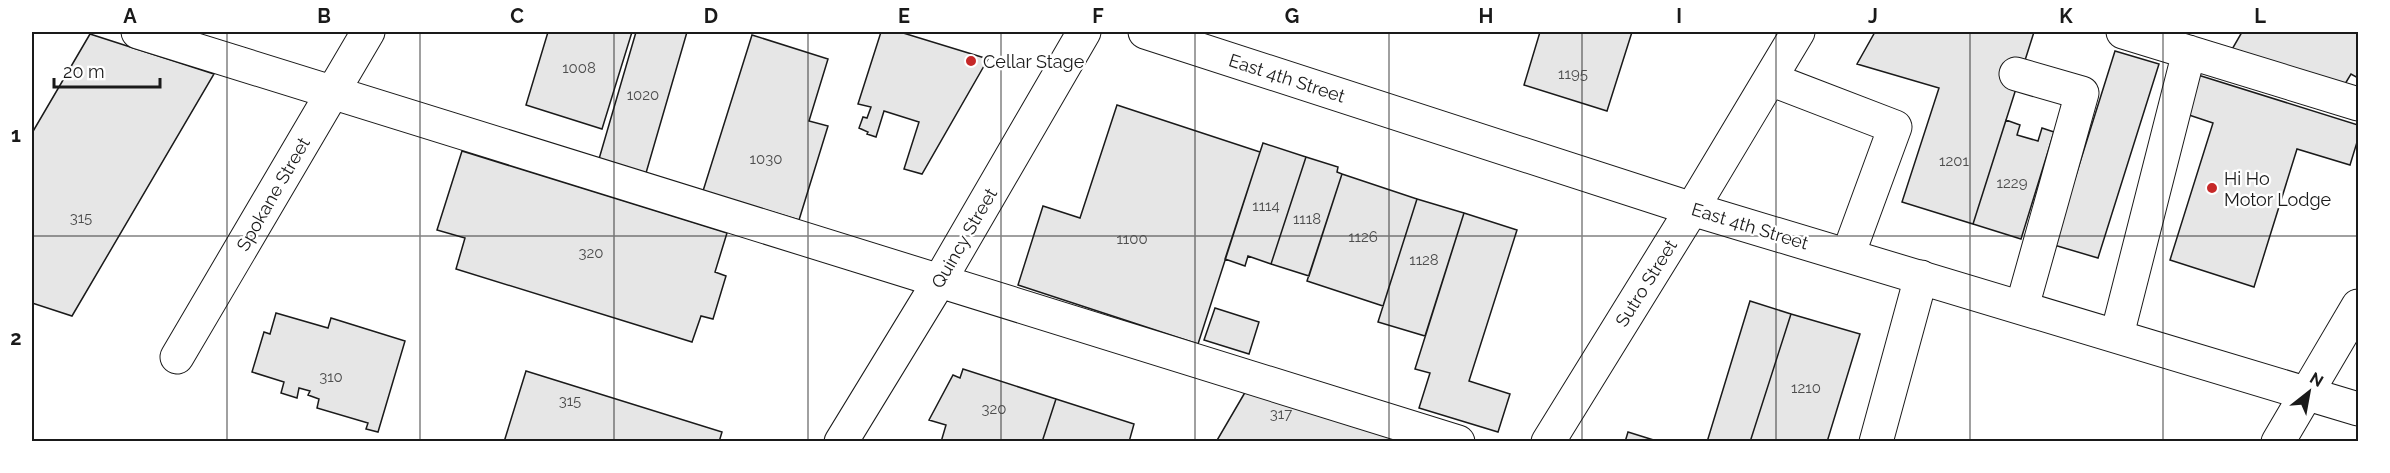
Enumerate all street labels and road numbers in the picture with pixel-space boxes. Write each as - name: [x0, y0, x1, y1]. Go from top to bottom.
- street label: East 4th Street: [1226, 49, 1348, 107]
- street label: Spokane Street: [232, 133, 314, 255]
- street label: Quincy Street: [927, 184, 1001, 292]
- street label: East 4th Street: [1689, 198, 1811, 254]
- street label: Sutro Street: [1611, 236, 1681, 330]

